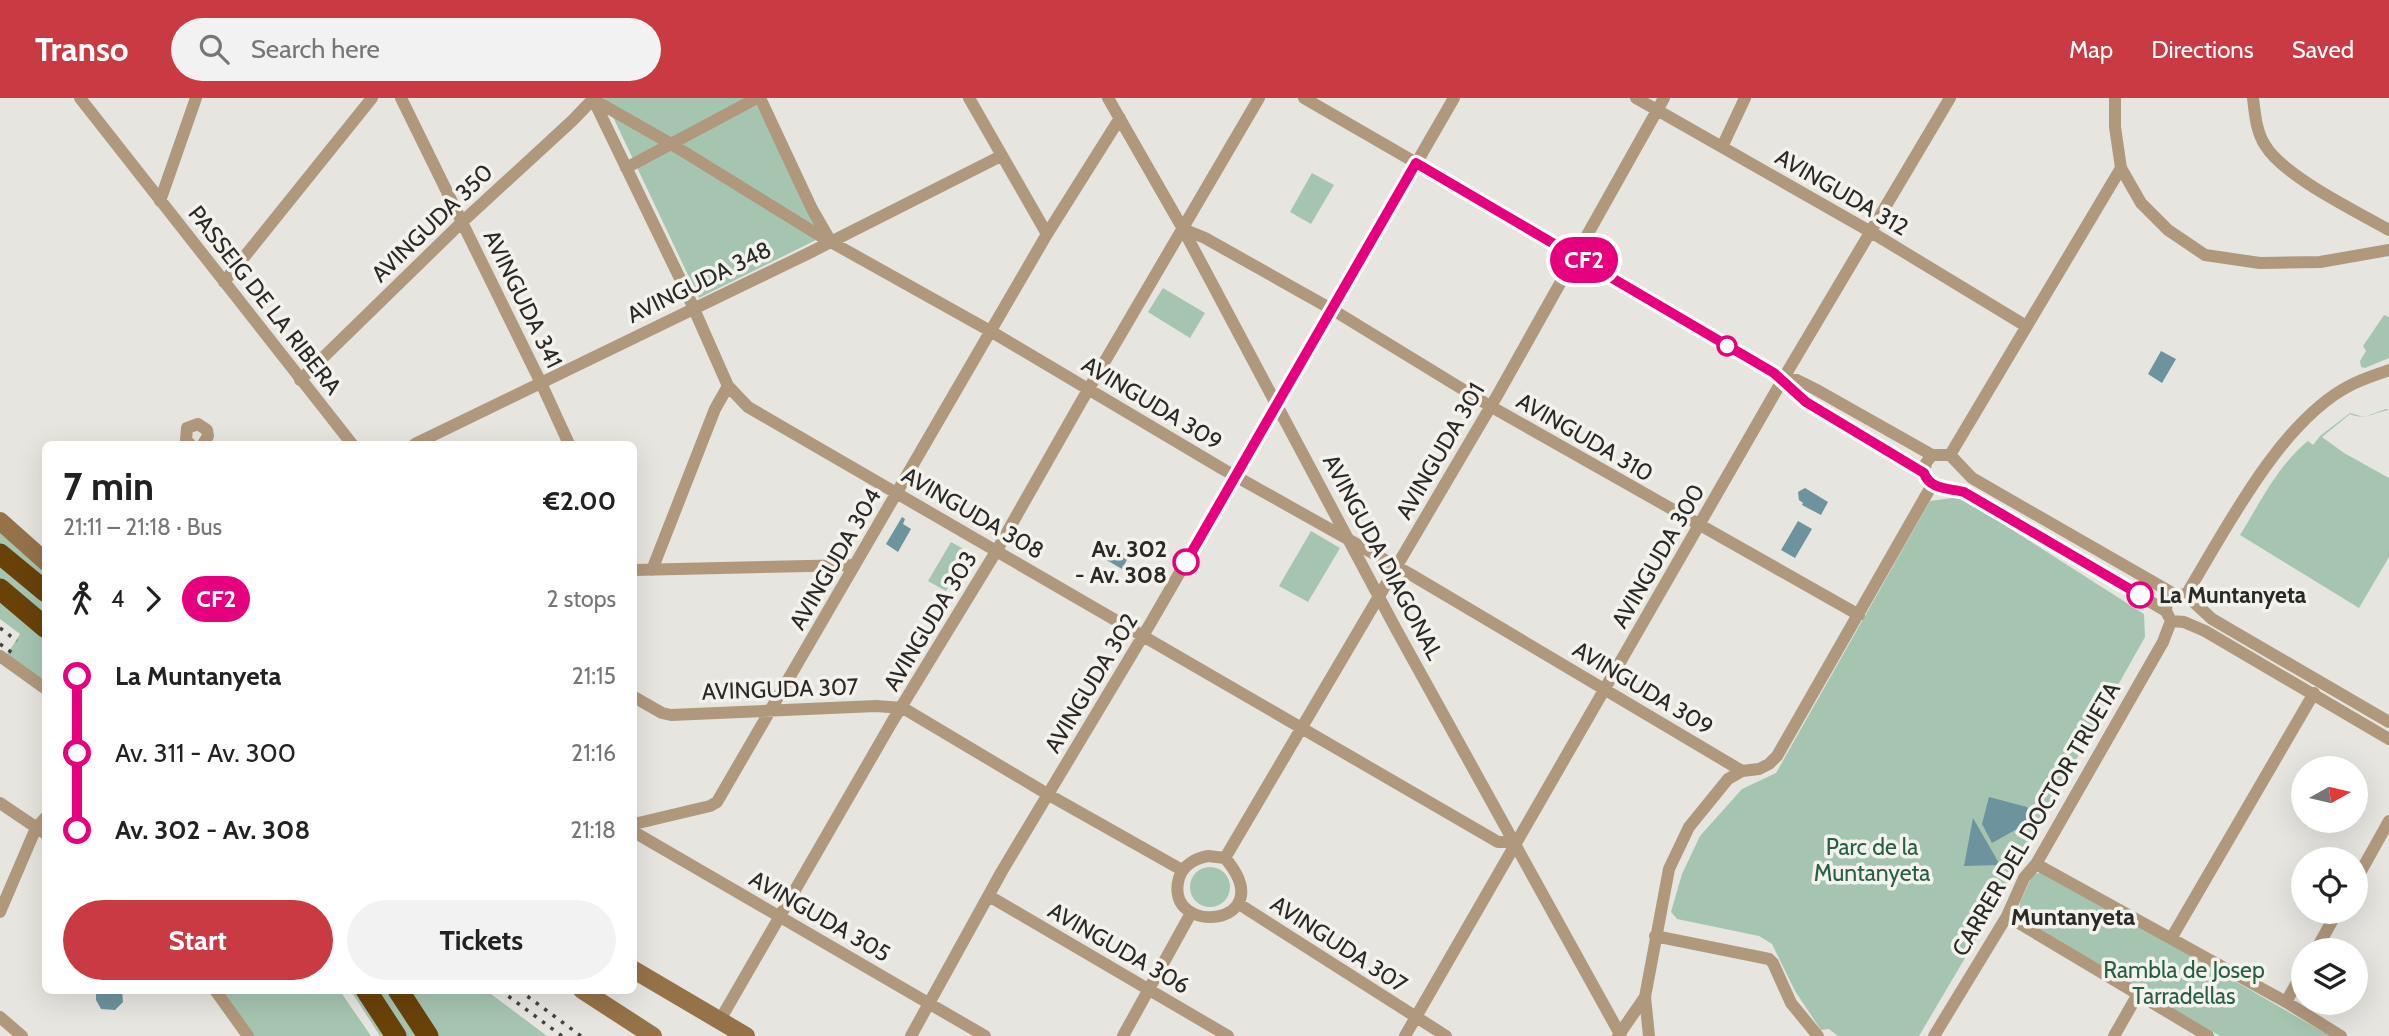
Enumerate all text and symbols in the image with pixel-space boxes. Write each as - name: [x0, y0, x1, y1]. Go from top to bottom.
- search box: [171, 18, 661, 81]
- text: Transo: [35, 29, 129, 69]
- icon: search: [195, 30, 233, 68]
- text: Search here: [251, 33, 380, 65]
- text: Map: [2069, 35, 2113, 64]
- text: Directions: [2151, 35, 2254, 64]
- text: Saved: [2292, 35, 2354, 64]
- street label: AVINGUDA 312: [1770, 143, 1914, 241]
- street label: AVINGUDA 350: [365, 158, 499, 288]
- street label: PASSEIG DE LA RIBERA: [182, 200, 348, 400]
- street label: AVINGUDA 341: [477, 225, 569, 373]
- street label: AVINGUDA 348: [622, 235, 776, 329]
- line badge: CF2: [1544, 237, 1624, 283]
- text: CF2: [1564, 245, 1604, 274]
- unlabelled marker: [1717, 336, 1737, 356]
- street label: AVINGUDA 309: [1077, 350, 1227, 456]
- street label: AVINGUDA 301: [1390, 378, 1490, 524]
- street label: AVINGUDA 310: [1512, 387, 1658, 487]
- street label: AVINGUDA DIAGONAL: [1317, 450, 1449, 665]
- street label: AVINGUDA 308: [897, 461, 1049, 565]
- text: 7 min: [63, 463, 154, 510]
- street label: AVINGUDA 300: [1605, 479, 1711, 633]
- street label: AVINGUDA 304: [783, 483, 887, 635]
- text: €2.00: [543, 485, 616, 517]
- text: 21:11 – 21:18 · Bus: [63, 513, 222, 541]
- place label: Av. 302 - Av. 308: [1075, 535, 1167, 589]
- street label: AVINGUDA 303: [877, 546, 983, 696]
- marker: Av. 302 - Av. 308: [1173, 549, 1199, 575]
- icon: walk: [63, 580, 101, 618]
- icon: forward: [134, 580, 172, 618]
- place label: La Muntanyeta: [2159, 581, 2307, 609]
- marker: La Muntanyeta: [2127, 582, 2153, 608]
- text: CF2: [196, 584, 236, 613]
- text: 4: [111, 585, 124, 613]
- text: 2 stops: [547, 585, 616, 613]
- street label: AVINGUDA 302: [1038, 608, 1144, 758]
- street label: AVINGUDA 309: [1568, 635, 1718, 741]
- text: La Muntanyeta: [115, 660, 281, 692]
- text: 21:15: [572, 662, 616, 690]
- street label: AVINGUDA 307: [701, 672, 859, 706]
- street label: CARRER DEL DOCTOR TRUETA: [1946, 677, 2126, 961]
- text: Av. 311 - Av. 300: [115, 737, 296, 769]
- text: 21:16: [571, 739, 616, 767]
- north arrow: [2291, 756, 2368, 833]
- map controls: [2291, 756, 2368, 1015]
- text: Av. 302 - Av. 308: [115, 814, 310, 846]
- text: 21:18: [570, 816, 616, 844]
- park label: Parc de la Muntanyeta: [1814, 833, 1930, 887]
- button: locate: [2291, 847, 2368, 924]
- street label: AVINGUDA 305: [745, 864, 895, 968]
- street label: AVINGUDA 307: [1266, 890, 1413, 999]
- street label: AVINGUDA 306: [1043, 896, 1195, 1000]
- button: Start: [63, 900, 333, 980]
- button: Tickets: [347, 900, 616, 980]
- district label: Muntanyeta: [2011, 902, 2135, 931]
- button: layers: [2291, 938, 2368, 1015]
- park label: Rambla de Josep Tarradellas: [2103, 956, 2265, 1010]

